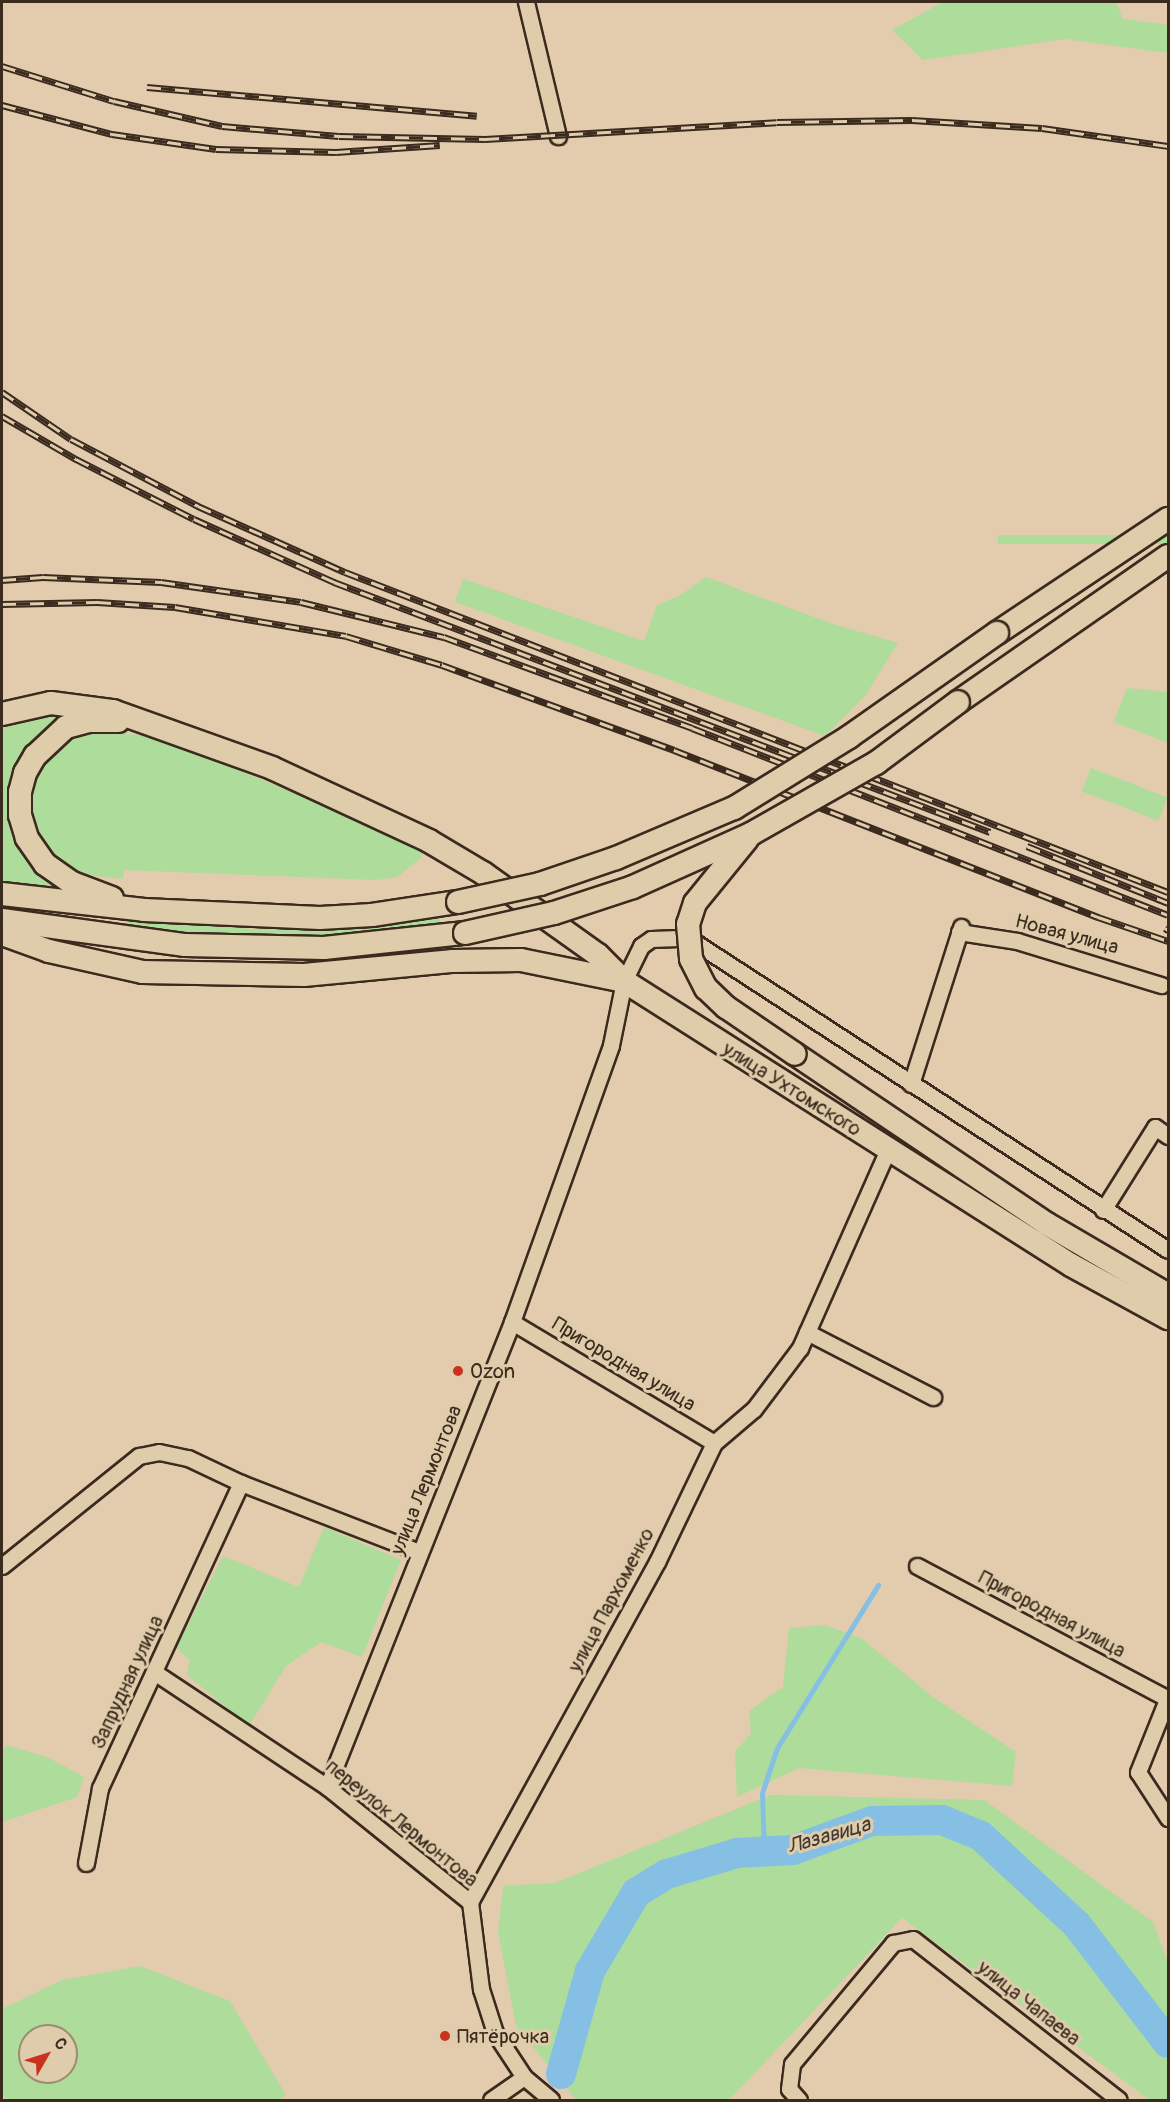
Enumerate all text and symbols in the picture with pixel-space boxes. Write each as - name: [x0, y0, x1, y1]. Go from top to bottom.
- street label: Новая улица: [1013, 909, 1121, 959]
- street label: улица Ухтомского: [718, 1037, 866, 1141]
- street label: Пригородная улица: [548, 1312, 700, 1416]
- place label: Ozon: [470, 1359, 515, 1383]
- marker: Ozon: [451, 1364, 465, 1378]
- street label: улица Лермонтова: [385, 1402, 467, 1558]
- street label: улица Пархоменко: [563, 1524, 659, 1676]
- street label: Пригородная улица: [974, 1565, 1130, 1663]
- street label: Запрудная улица: [86, 1612, 168, 1752]
- street label: переулок Лермонтова: [321, 1754, 483, 1892]
- water label: Лазавица: [785, 1812, 873, 1860]
- street label: улица Чапаева: [973, 1955, 1085, 2051]
- north arrow: [18, 2024, 78, 2084]
- place label: Пятёрочка: [457, 2024, 549, 2048]
- marker: Пятёрочка: [438, 2029, 452, 2043]
- text: С: [50, 2034, 71, 2054]

